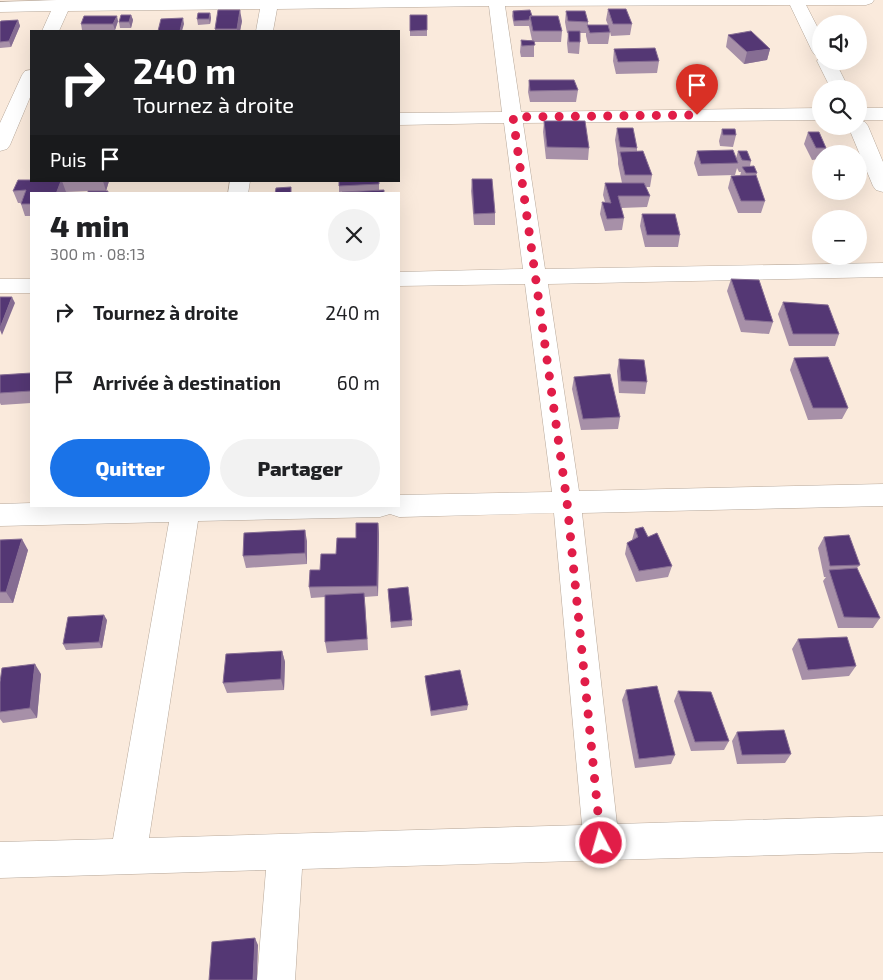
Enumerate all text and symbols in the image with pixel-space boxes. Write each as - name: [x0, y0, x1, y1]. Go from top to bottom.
- map controls: [812, 15, 867, 265]
- button: sound: [812, 15, 867, 70]
- text: 240 m: [133, 49, 236, 91]
- icon: right: [50, 50, 115, 115]
- pin: [676, 64, 718, 115]
- icon: arrive: [683, 71, 711, 99]
- button: search: [812, 80, 867, 135]
- text: Tournez à droite: [133, 91, 294, 117]
- icon: arrive: [96, 145, 124, 173]
- button: +: [812, 145, 867, 200]
- text: Puis: [50, 148, 86, 171]
- text: 4 min: [50, 207, 129, 243]
- button: close: [328, 209, 380, 261]
- button: −: [812, 210, 867, 265]
- text: 300 m · 08:13: [50, 244, 145, 263]
- icon: right: [50, 298, 78, 326]
- text: Tournez à droite: [93, 301, 239, 324]
- text: 240 m: [325, 301, 380, 324]
- icon: arrive: [50, 368, 78, 396]
- text: Arrivée à destination: [93, 371, 281, 394]
- text: 60 m: [337, 371, 380, 394]
- button: Quitter: [50, 439, 210, 497]
- button: Partager: [220, 439, 380, 497]
- position arrow: [574, 816, 626, 868]

